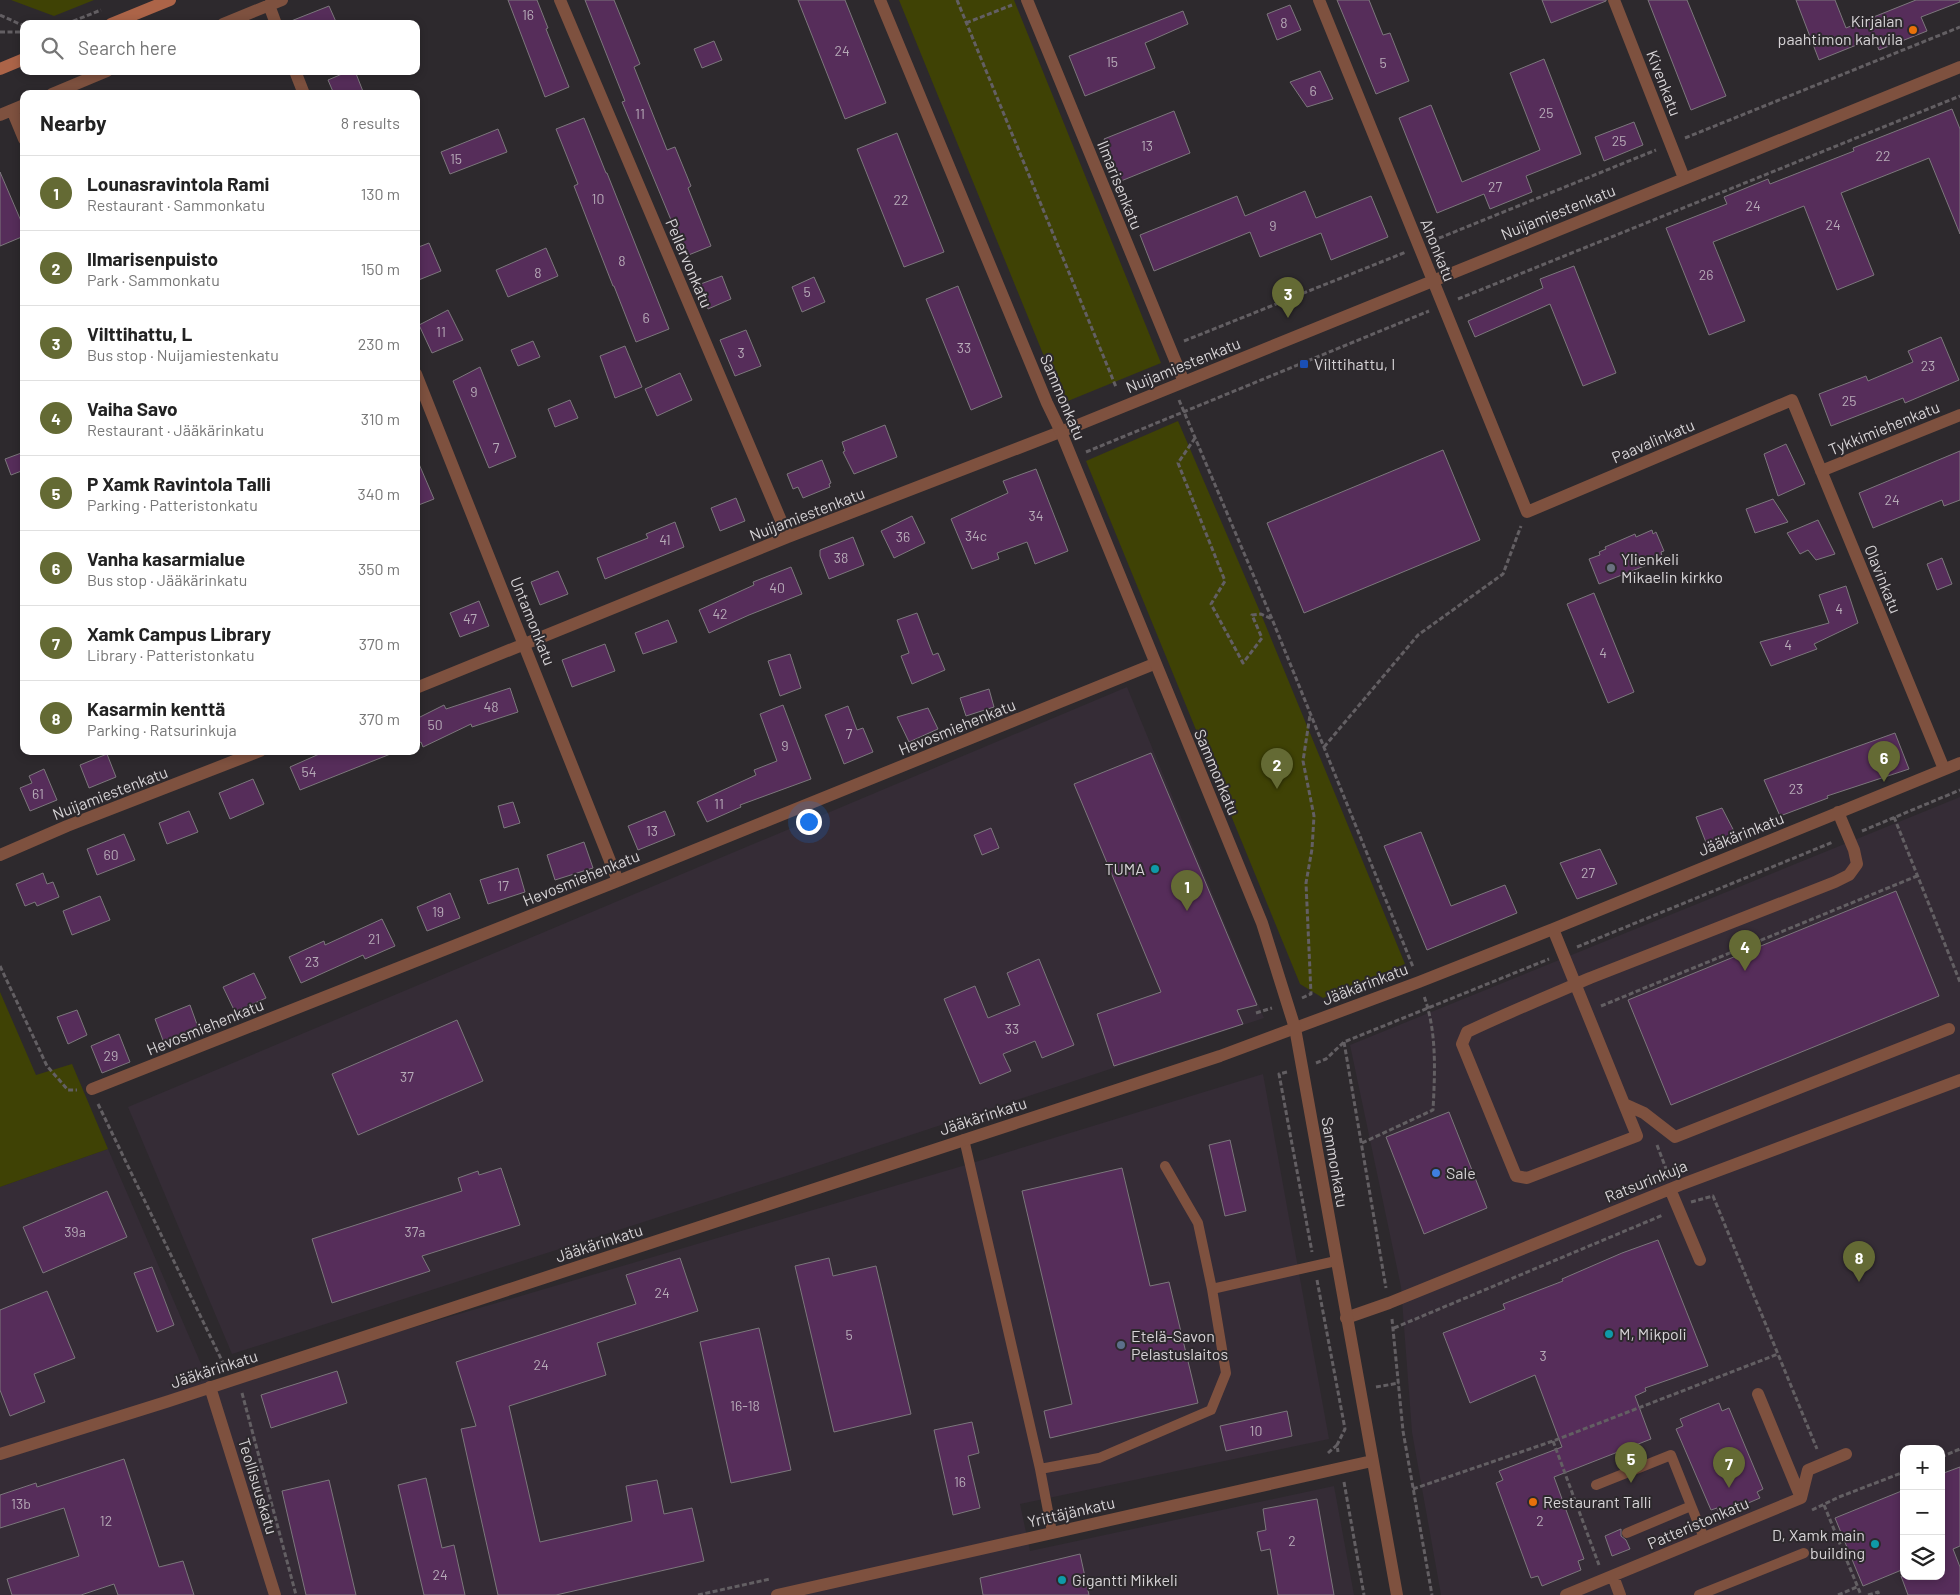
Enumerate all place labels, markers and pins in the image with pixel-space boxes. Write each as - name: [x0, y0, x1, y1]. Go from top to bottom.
- place label: Kirjalan paahtimon kahvila: [1778, 11, 1903, 48]
- marker: Kirjalan paahtimon kahvila: [1907, 24, 1919, 36]
- pin: 3: [1272, 277, 1304, 318]
- place label: Vilttihattu, I: [1314, 354, 1395, 373]
- marker: Vilttihattu, I: [1298, 358, 1310, 370]
- place label: Ylienkeli Mikaelin kirkko: [1621, 549, 1723, 586]
- marker: Ylienkeli Mikaelin kirkko: [1605, 562, 1617, 574]
- pin: 6: [1868, 741, 1900, 782]
- pin: 2: [1261, 748, 1293, 789]
- place label: TUMA: [1104, 859, 1145, 878]
- marker: TUMA: [1149, 863, 1161, 875]
- pin: 1: [1171, 870, 1203, 911]
- pin: 4: [1729, 930, 1761, 971]
- place label: Sale: [1446, 1163, 1476, 1182]
- marker: Sale: [1430, 1167, 1442, 1179]
- pin: 8: [1843, 1241, 1875, 1282]
- place label: M, Mikpoli: [1619, 1324, 1687, 1343]
- place label: Etelä-Savon Pelastuslaitos: [1131, 1326, 1228, 1363]
- marker: M, Mikpoli: [1603, 1328, 1615, 1340]
- marker: Etelä-Savon Pelastuslaitos: [1115, 1339, 1127, 1351]
- pin: 5: [1615, 1442, 1647, 1483]
- pin: 7: [1713, 1447, 1745, 1488]
- place label: Restaurant Talli: [1543, 1492, 1651, 1511]
- marker: Restaurant Talli: [1527, 1496, 1539, 1508]
- place label: D, Xamk main building: [1772, 1525, 1865, 1562]
- marker: D, Xamk main building: [1869, 1538, 1881, 1550]
- place label: Gigantti Mikkeli: [1072, 1570, 1178, 1589]
- marker: Gigantti Mikkeli: [1056, 1574, 1068, 1586]

